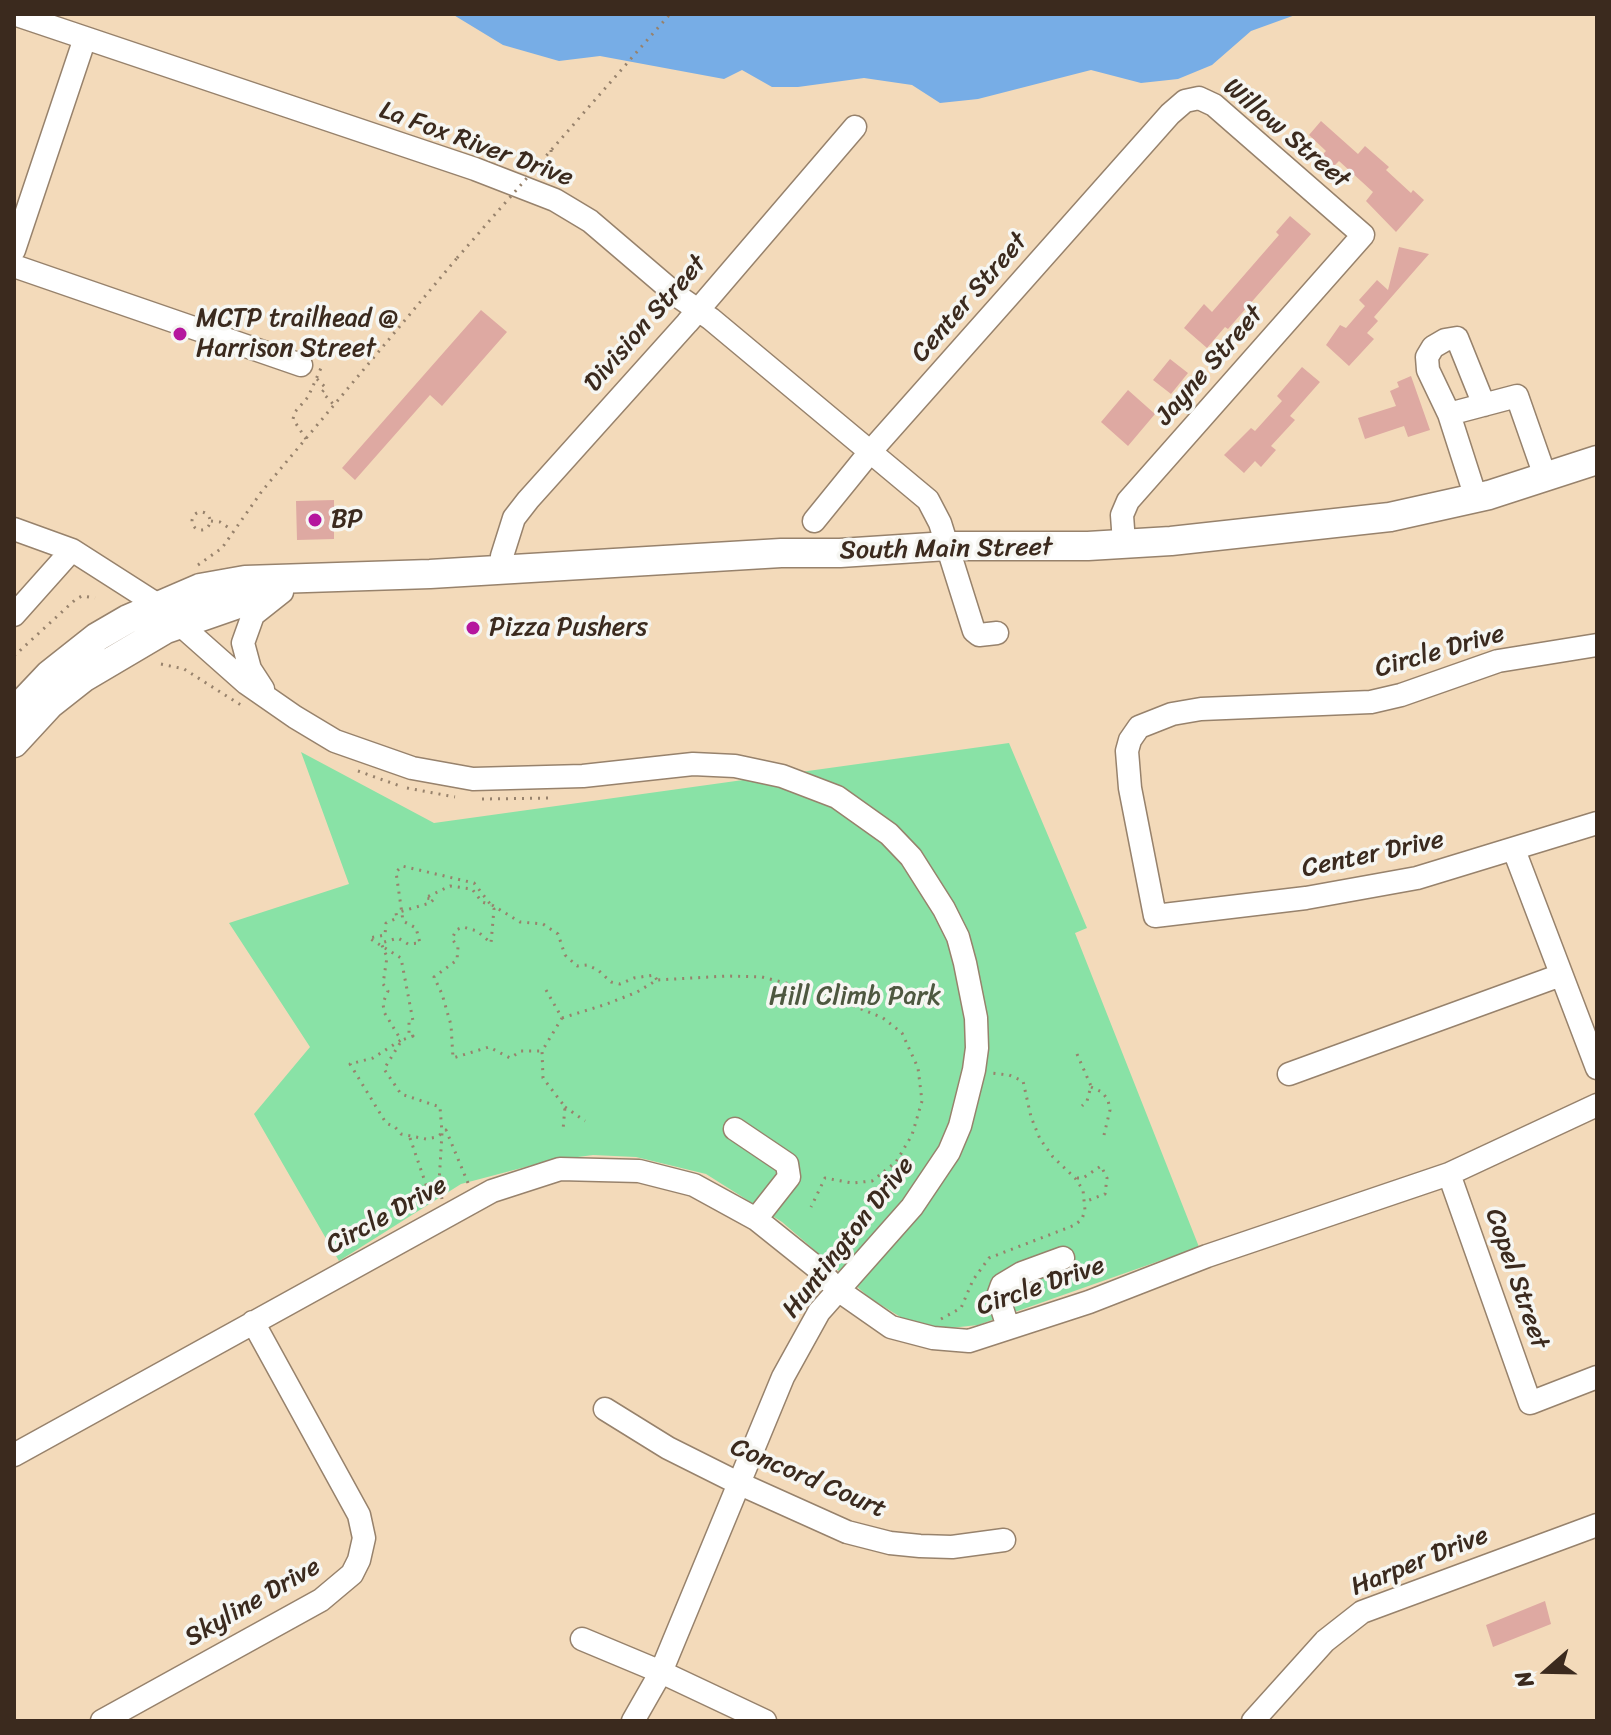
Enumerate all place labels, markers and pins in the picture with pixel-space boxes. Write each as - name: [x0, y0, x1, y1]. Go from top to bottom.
- place label: MCTP trailhead @ Harrison Street: [196, 303, 398, 364]
- marker: MCTP trailhead @ Harrison Street: [171, 325, 189, 343]
- place label: BP: [331, 504, 363, 536]
- marker: BP: [306, 511, 324, 529]
- place label: Pizza Pushers: [489, 612, 648, 644]
- marker: Pizza Pushers: [464, 619, 482, 637]

